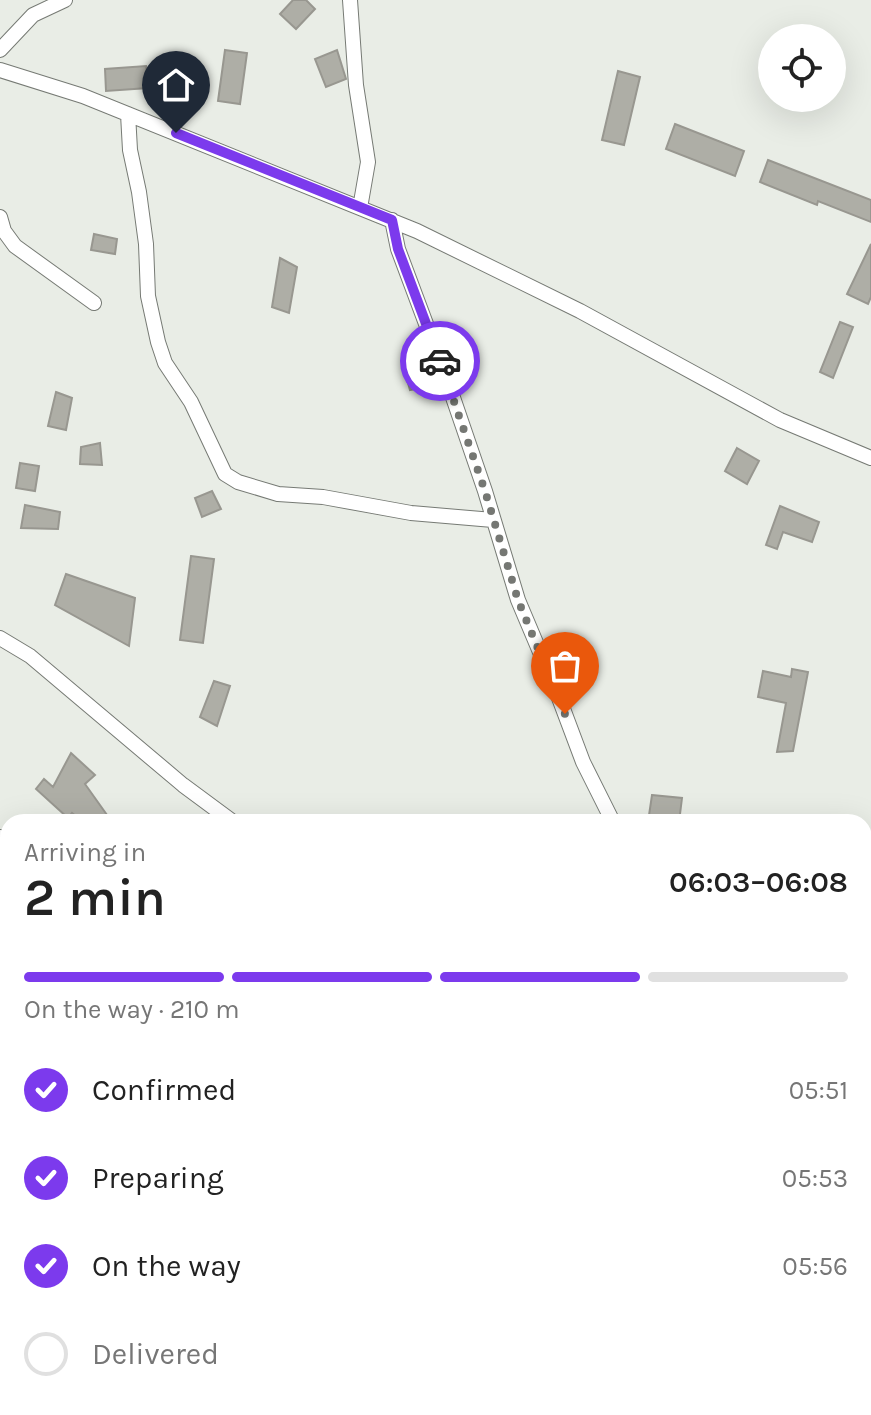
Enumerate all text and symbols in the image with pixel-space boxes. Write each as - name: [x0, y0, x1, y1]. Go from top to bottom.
- map controls: [758, 24, 846, 112]
- button: locate: [758, 24, 846, 112]
- pin: [142, 51, 210, 133]
- icon: home: [154, 63, 198, 107]
- courier: [400, 321, 480, 401]
- icon: car: [418, 339, 462, 383]
- pin: [531, 632, 599, 714]
- icon: bag: [543, 644, 587, 688]
- text: Arriving in: [24, 837, 146, 868]
- text: 06:03–06:08: [669, 864, 848, 900]
- text: 2 min: [24, 867, 166, 928]
- text: On the way · 210 m: [24, 994, 239, 1025]
- icon: check: [24, 1068, 68, 1112]
- text: Confirmed: [92, 1072, 236, 1108]
- text: 05:51: [789, 1075, 848, 1106]
- icon: check: [24, 1156, 68, 1200]
- text: Preparing: [92, 1160, 224, 1196]
- text: 05:53: [782, 1163, 848, 1194]
- icon: check: [24, 1244, 68, 1288]
- text: On the way: [92, 1248, 241, 1284]
- text: 05:56: [782, 1251, 848, 1282]
- text: Delivered: [92, 1336, 219, 1372]

